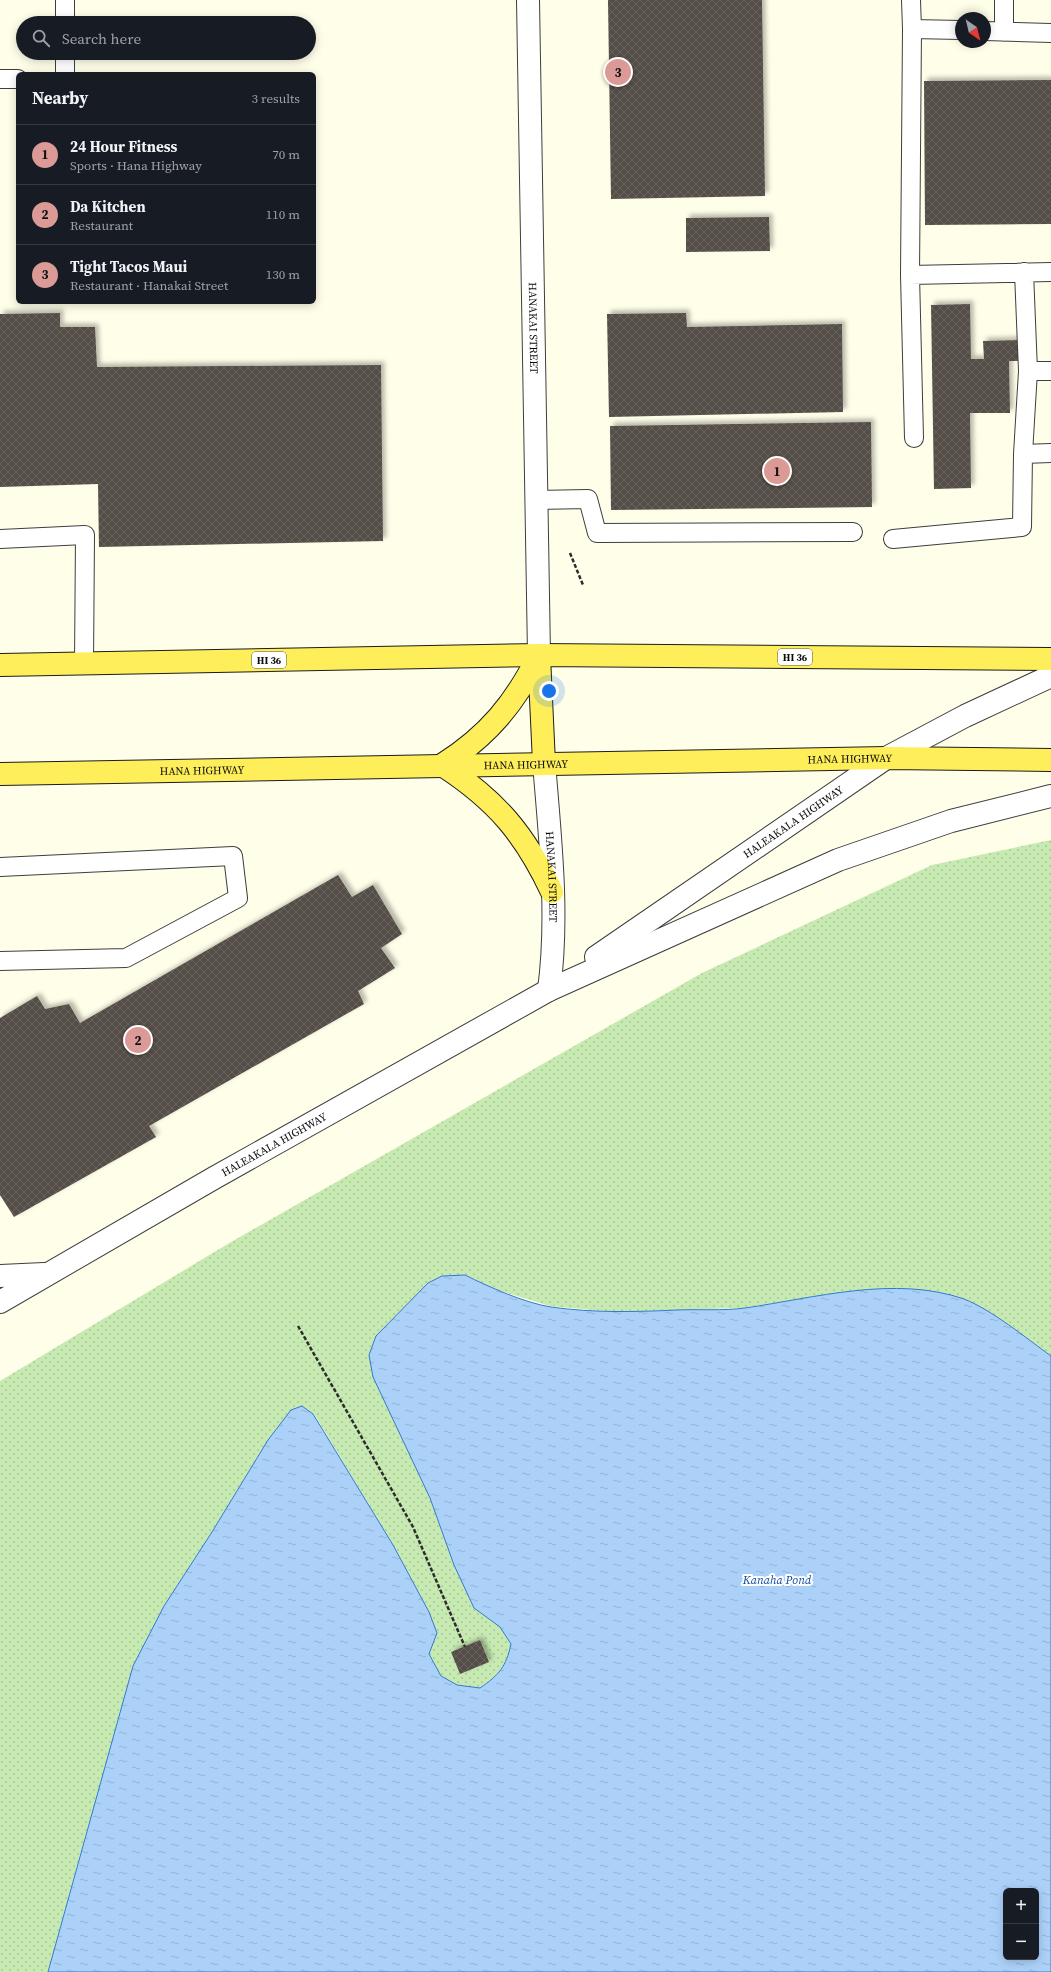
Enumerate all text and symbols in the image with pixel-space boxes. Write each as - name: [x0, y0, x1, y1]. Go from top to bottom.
- north arrow: [955, 12, 991, 48]
- search box: [16, 16, 316, 60]
- icon: search: [30, 27, 52, 49]
- text: Search here: [62, 28, 141, 49]
- pin: 3: [605, 57, 631, 87]
- text: Nearby: [32, 86, 88, 110]
- text: 3 results: [252, 90, 300, 107]
- text: 24 Hour Fitness: [70, 136, 177, 157]
- text: 1: [41, 146, 49, 163]
- text: 70 m: [272, 146, 300, 163]
- text: Sports · Hana Highway: [70, 157, 202, 174]
- text: Da Kitchen: [70, 196, 146, 217]
- text: 2: [41, 206, 49, 223]
- text: 110 m: [266, 206, 300, 223]
- text: Restaurant: [70, 217, 133, 234]
- text: Tight Tacos Maui: [70, 256, 187, 277]
- text: 3: [41, 266, 49, 283]
- text: 130 m: [266, 266, 300, 283]
- text: Restaurant · Hanakai Street: [70, 277, 228, 294]
- street label: HANAKAI STREET: [525, 282, 541, 374]
- pin: 1: [764, 456, 790, 486]
- road number: HI 36: [778, 649, 812, 665]
- road number: HI 36: [252, 652, 286, 668]
- your location: [539, 681, 559, 701]
- street label: HANA HIGHWAY: [807, 751, 892, 767]
- street label: HANA HIGHWAY: [483, 757, 568, 773]
- street label: HANA HIGHWAY: [160, 763, 244, 779]
- street label: HALEAKALA HIGHWAY: [740, 782, 846, 862]
- street label: HANAKAI STREET: [542, 831, 560, 923]
- pin: 2: [125, 1025, 151, 1055]
- street label: HALEAKALA HIGHWAY: [219, 1109, 329, 1180]
- water label: Kanaha Pond: [742, 1572, 812, 1588]
- map controls: [1003, 1888, 1039, 1960]
- button: +: [1003, 1888, 1039, 1924]
- button: −: [1003, 1924, 1039, 1960]

